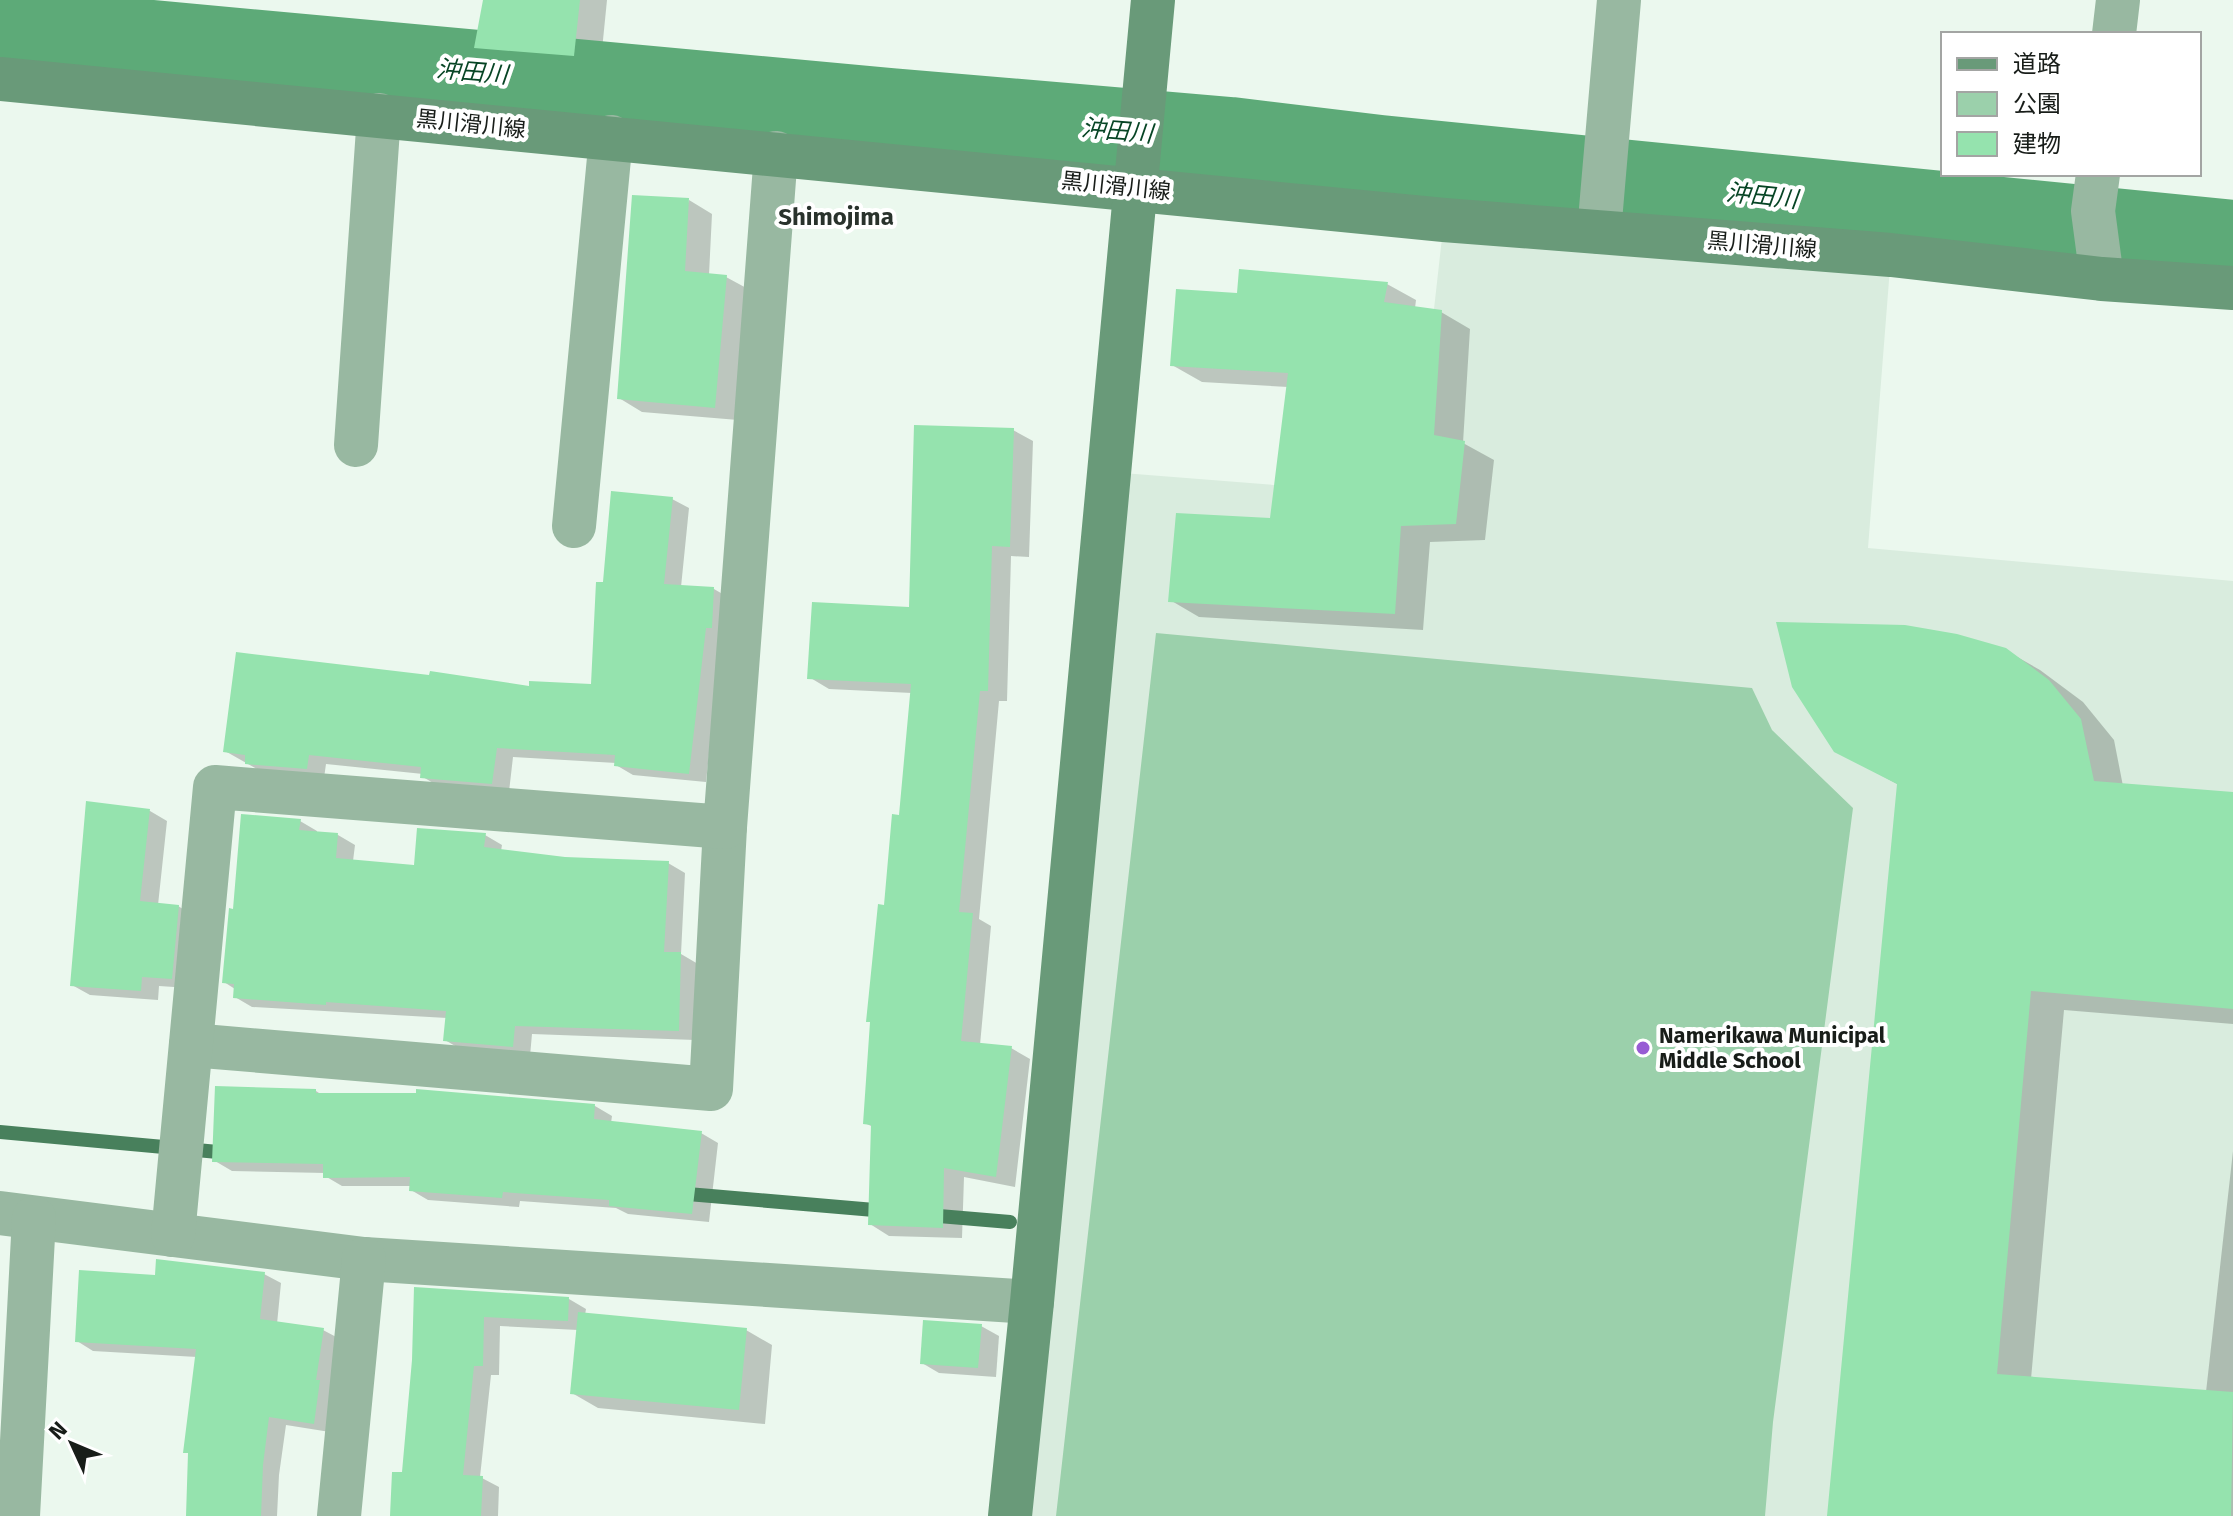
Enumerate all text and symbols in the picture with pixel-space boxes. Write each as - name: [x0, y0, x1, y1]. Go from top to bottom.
- legend: [1941, 32, 2201, 176]
- text: 道路: [2013, 50, 2061, 78]
- water label: 沖田川: [435, 55, 512, 89]
- text: 公園: [2013, 90, 2061, 118]
- street label: 黒川滑川線: [415, 105, 527, 143]
- water label: 沖田川: [1080, 114, 1157, 148]
- text: 建物: [2013, 130, 2061, 158]
- street label: 黒川滑川線: [1060, 167, 1172, 205]
- water label: 沖田川: [1725, 178, 1802, 214]
- district label: Shimojima: [778, 203, 894, 231]
- street label: 黒川滑川線: [1706, 227, 1818, 263]
- place label: Namerikawa Municipal Middle School: [1659, 1022, 1886, 1074]
- marker: Namerikawa Municipal Middle School: [1634, 1039, 1652, 1057]
- north arrow: [32, 1404, 112, 1484]
- text: N: [43, 1416, 73, 1445]

